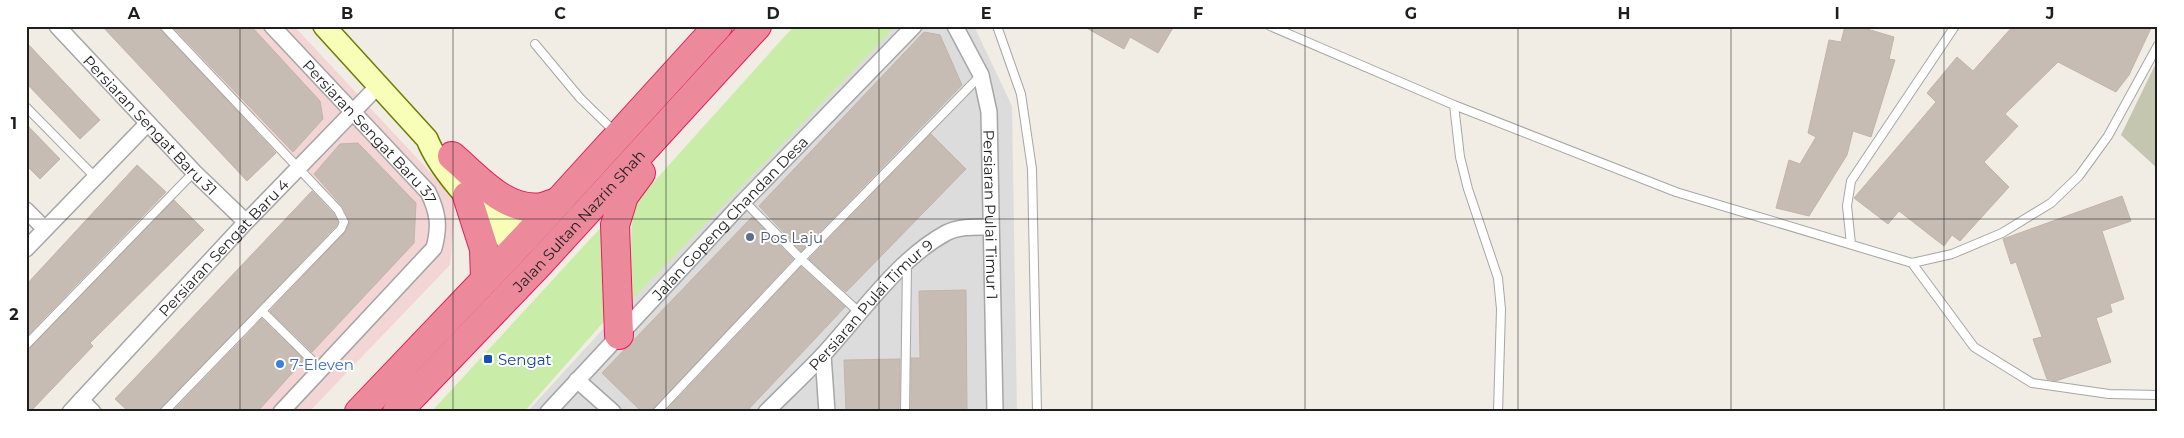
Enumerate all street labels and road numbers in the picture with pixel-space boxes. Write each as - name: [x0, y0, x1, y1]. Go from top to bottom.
- street label: Persiaran Sengat Baru 31: [80, 51, 221, 199]
- street label: Persiaran Sengat Baru 37: [299, 56, 441, 206]
- street label: Persiaran Pulai Timur 1: [980, 129, 1002, 300]
- street label: Jalan Gopeng Chandan Desa: [647, 132, 812, 304]
- street label: Jalan Sultan Nazrin Shah: [508, 145, 649, 296]
- street label: Persiaran Sengat Baru 4: [154, 174, 293, 320]
- street label: Persiaran Pulai Timur 9: [804, 235, 936, 374]

